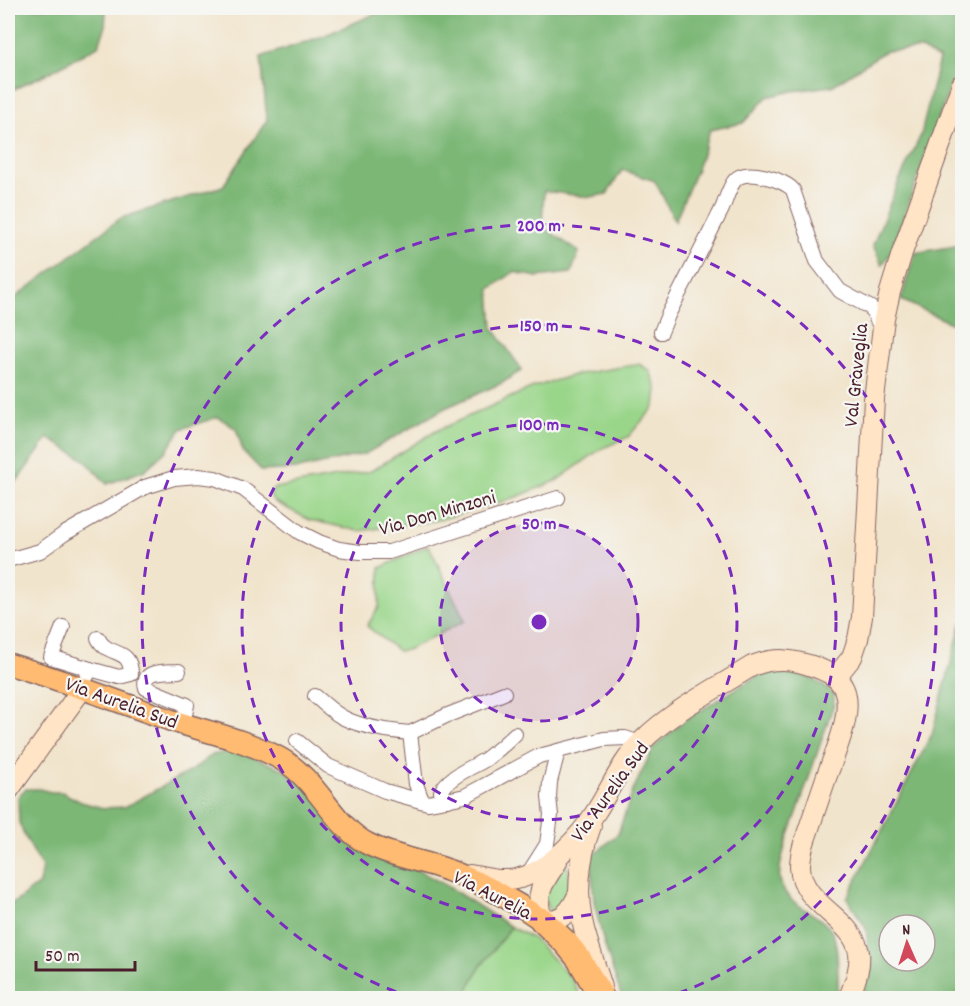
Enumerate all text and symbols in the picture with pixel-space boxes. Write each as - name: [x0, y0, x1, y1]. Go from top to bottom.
- text: 200 m: [517, 215, 561, 240]
- text: 150 m: [520, 315, 558, 340]
- street label: Val Graveglia: [838, 321, 878, 429]
- text: 100 m: [519, 414, 559, 439]
- street label: Via Don Minzoni: [376, 484, 500, 546]
- text: 50 m: [522, 513, 556, 538]
- centre of rings: [529, 612, 549, 632]
- street label: Via Aurelia Sud: [60, 671, 181, 739]
- street label: Via Aurelia Sud: [565, 736, 658, 849]
- street label: Via Aurelia: [447, 864, 537, 930]
- north arrow: [877, 913, 937, 973]
- text: N: [902, 919, 911, 942]
- scale bar: [36, 934, 135, 972]
- text: 50 m: [45, 945, 80, 970]

